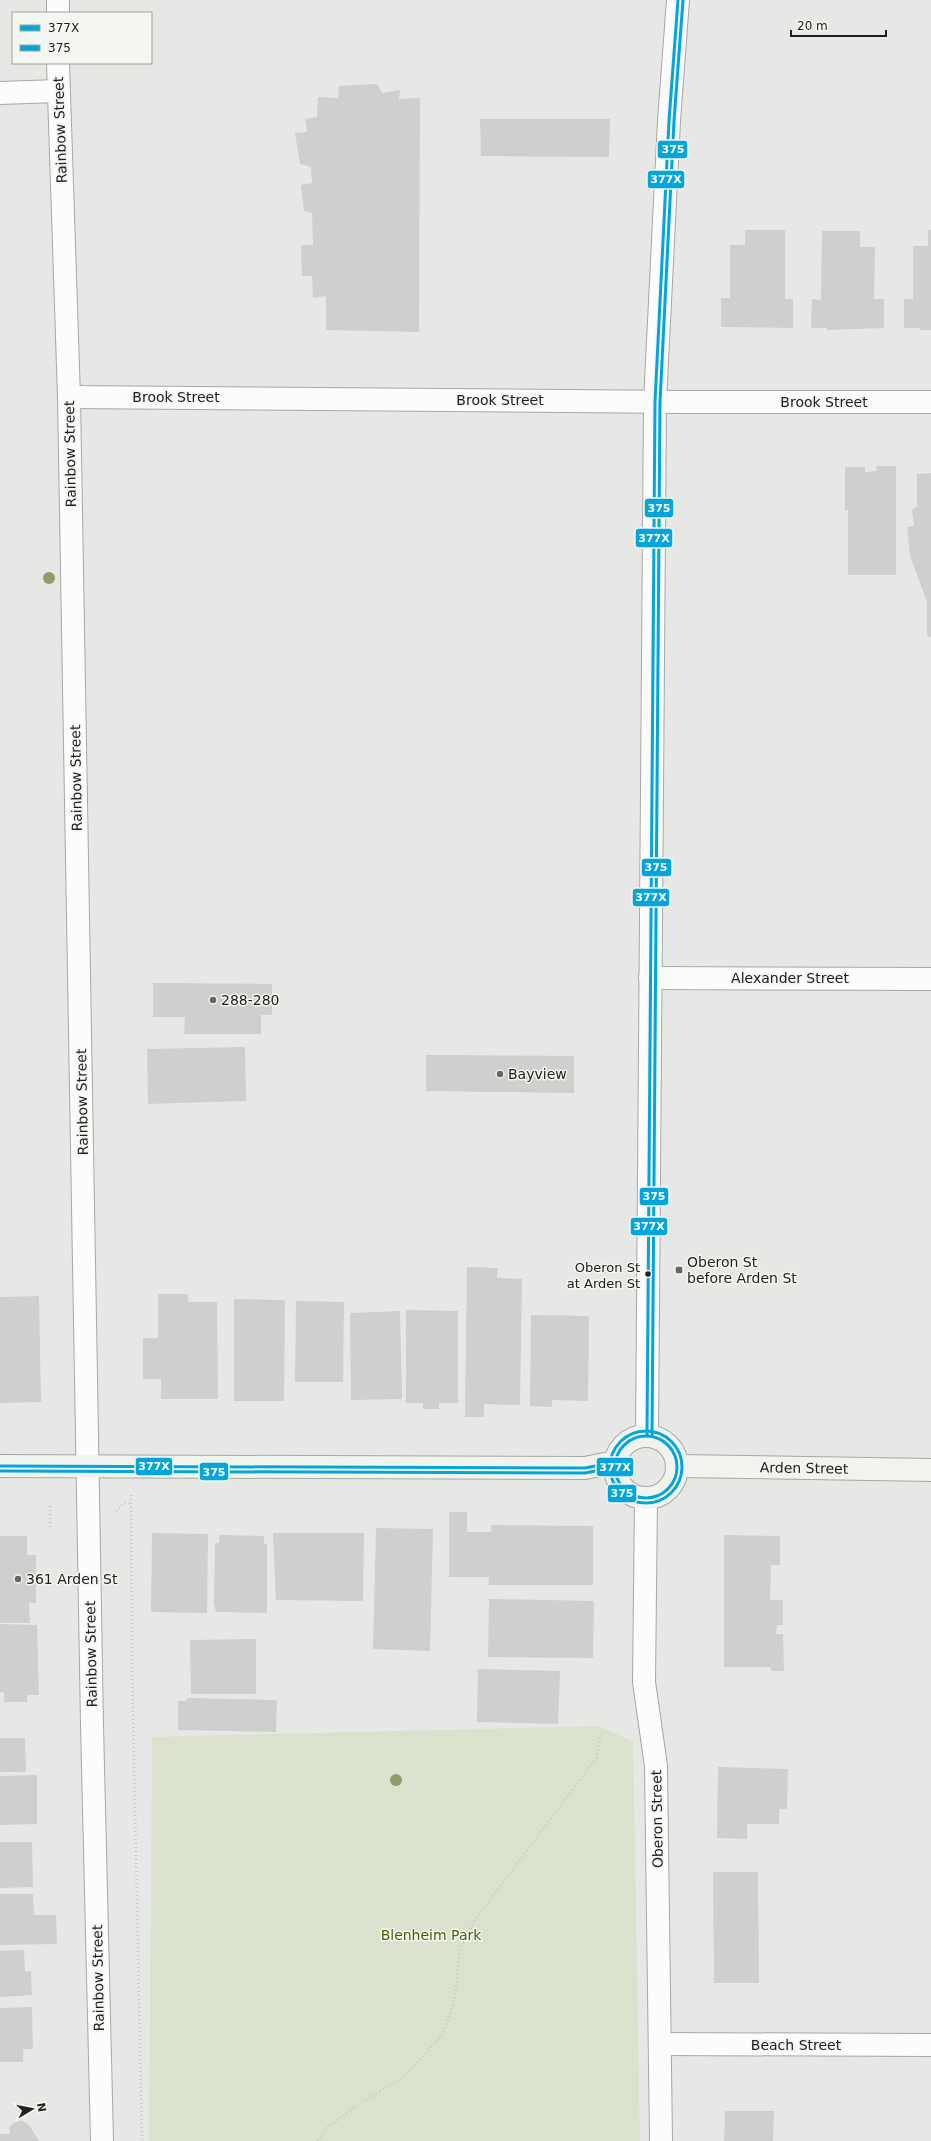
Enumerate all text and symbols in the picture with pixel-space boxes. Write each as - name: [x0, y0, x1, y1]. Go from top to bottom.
- legend: [12, 12, 152, 64]
- scale bar: [791, 12, 886, 38]
- text: 20 m: [797, 19, 828, 33]
- text: 377X: [48, 21, 79, 35]
- text: 375: [48, 41, 71, 55]
- street label: Rainbow Street: [50, 76, 70, 184]
- line badge: 375: [657, 140, 688, 159]
- text: 375: [662, 143, 684, 156]
- line badge: 377X: [647, 170, 685, 189]
- text: 377X: [650, 173, 682, 186]
- street label: Brook Street: [132, 389, 220, 405]
- street label: Brook Street: [456, 392, 544, 408]
- street label: Brook Street: [780, 394, 868, 410]
- street label: Rainbow Street: [61, 400, 79, 507]
- line badge: 375: [644, 498, 674, 518]
- text: 375: [648, 502, 670, 515]
- line badge: 377X: [635, 528, 673, 548]
- text: 377X: [638, 532, 670, 545]
- street label: Rainbow Street: [67, 724, 85, 831]
- line badge: 375: [641, 858, 672, 877]
- text: 375: [645, 861, 667, 874]
- line badge: 377X: [632, 888, 670, 907]
- text: 377X: [635, 891, 667, 904]
- street label: Alexander Street: [731, 970, 849, 986]
- place label: 288-280: [221, 992, 280, 1008]
- marker: 288-280: [208, 995, 218, 1005]
- street label: Rainbow Street: [73, 1048, 91, 1155]
- place label: Bayview: [508, 1066, 567, 1082]
- marker: Bayview: [495, 1069, 505, 1079]
- line badge: 375: [639, 1187, 669, 1206]
- text: 375: [643, 1190, 665, 1203]
- line badge: 377X: [630, 1217, 668, 1236]
- text: 377X: [633, 1220, 665, 1233]
- place label: Oberon St before Arden St: [687, 1254, 797, 1286]
- place label: Oberon St at Arden St: [567, 1260, 640, 1291]
- marker: Oberon St before Arden St: [674, 1265, 684, 1275]
- marker: Oberon St at Arden St: [643, 1269, 653, 1279]
- line badge: 377X: [135, 1457, 173, 1476]
- line badge: 377X: [596, 1457, 634, 1477]
- street label: Arden Street: [760, 1459, 849, 1477]
- text: 377X: [138, 1460, 170, 1473]
- text: 377X: [599, 1461, 631, 1474]
- line badge: 375: [199, 1462, 229, 1481]
- text: 375: [203, 1466, 225, 1479]
- line badge: 375: [607, 1484, 637, 1503]
- text: 375: [611, 1487, 633, 1500]
- place label: 361 Arden St: [26, 1571, 118, 1587]
- marker: 361 Arden St: [13, 1574, 23, 1584]
- street label: Rainbow Street: [82, 1600, 100, 1707]
- street label: Oberon Street: [648, 1769, 666, 1868]
- street label: Rainbow Street: [89, 1924, 107, 2031]
- park label: Blenheim Park: [381, 1927, 482, 1943]
- street label: Beach Street: [751, 2037, 842, 2053]
- north arrow: [12, 2089, 52, 2129]
- text: N: [34, 2102, 49, 2113]

